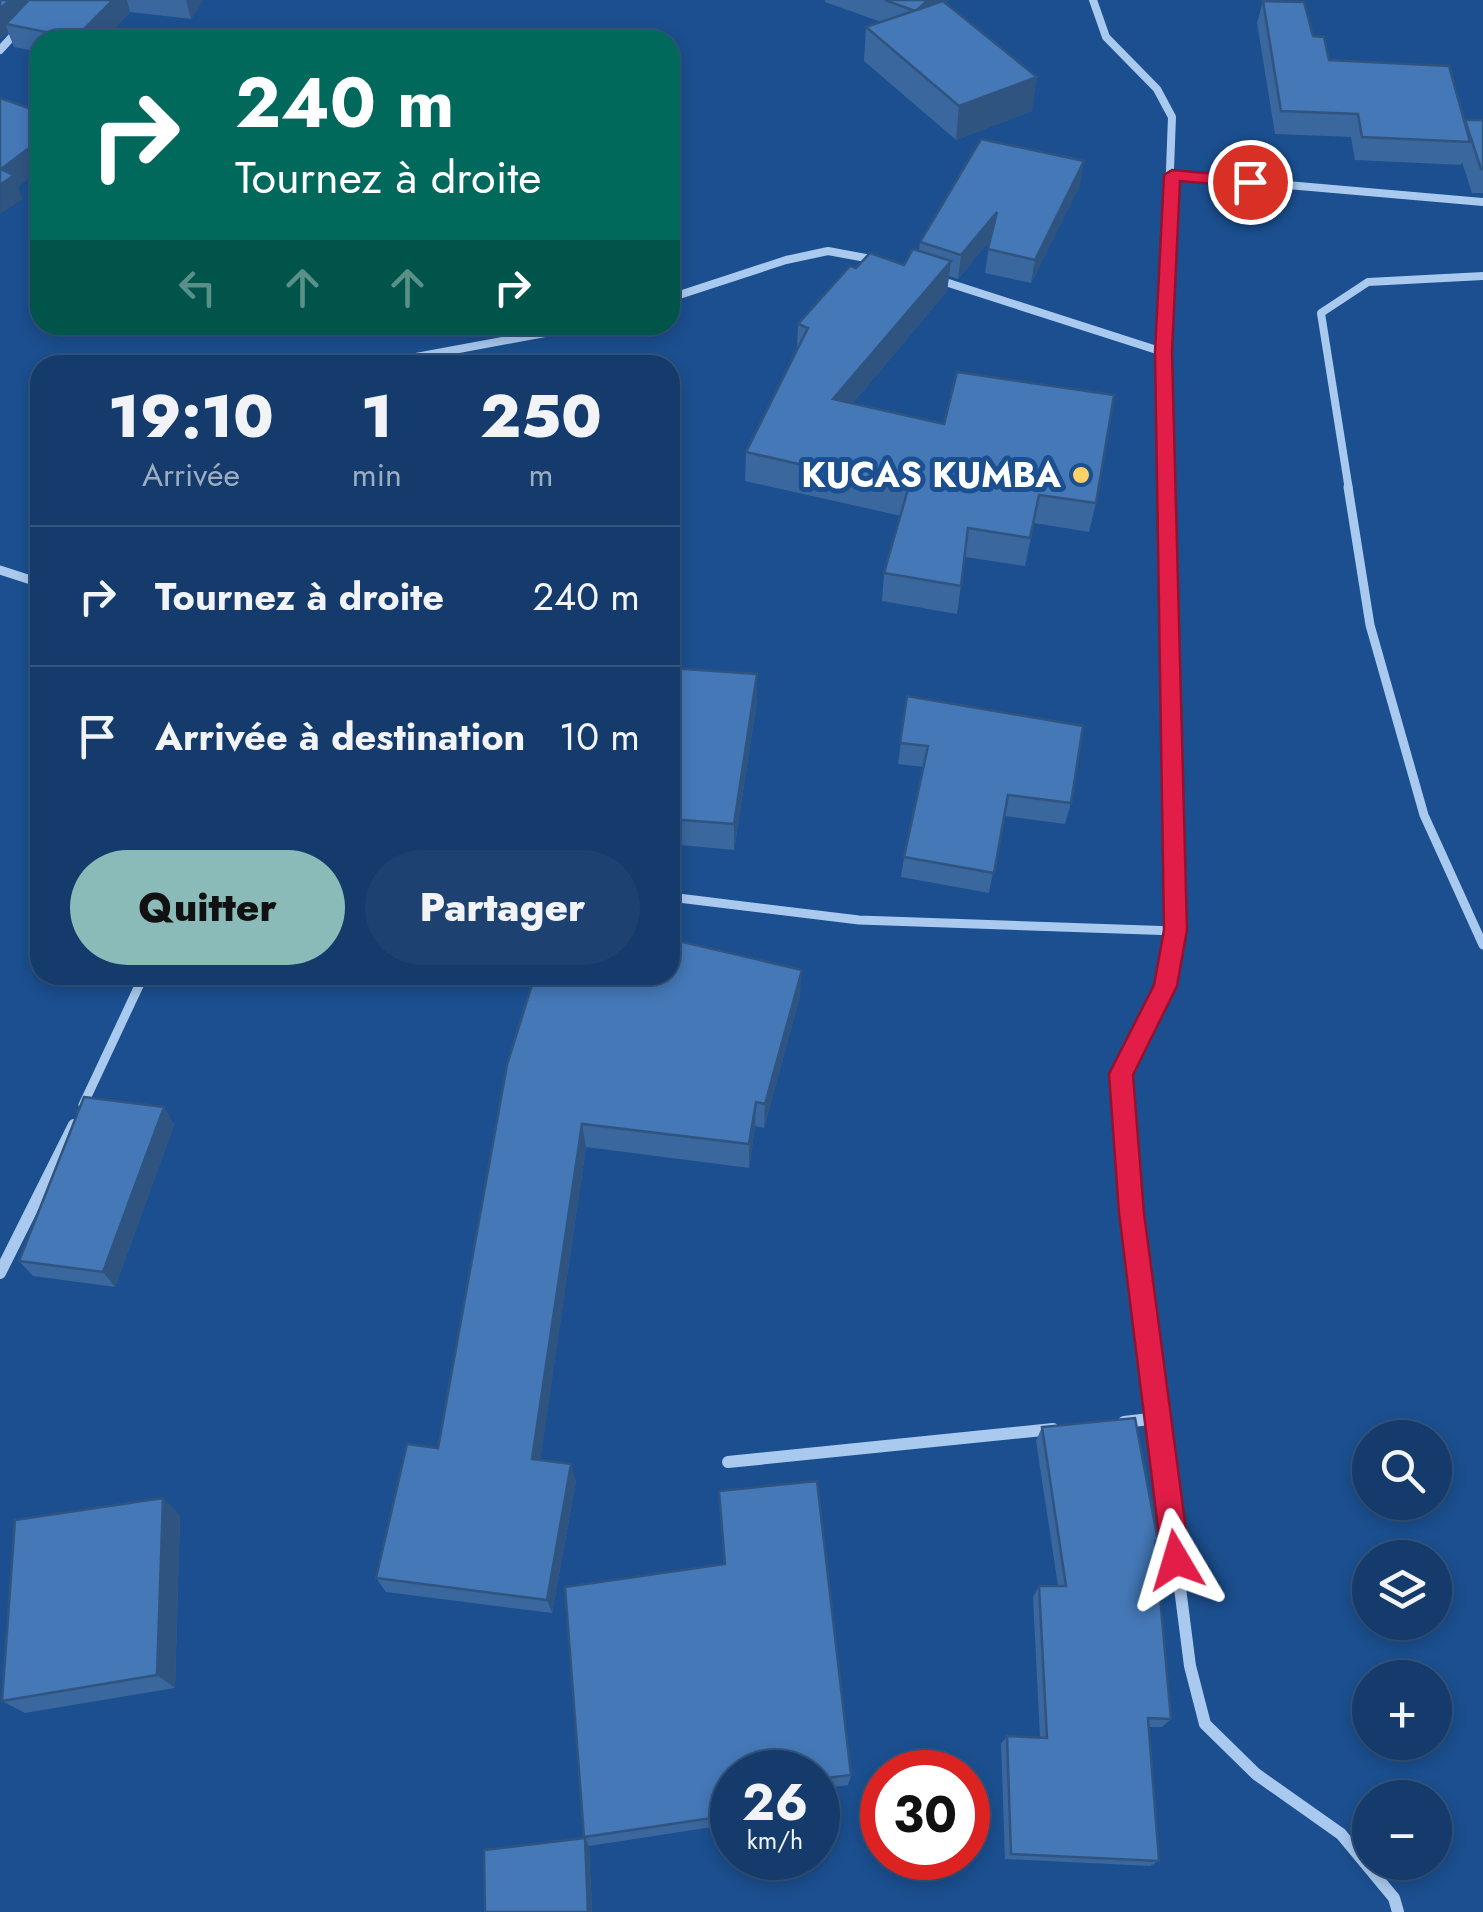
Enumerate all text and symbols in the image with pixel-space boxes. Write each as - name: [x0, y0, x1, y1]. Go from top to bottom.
- text: 240 m: [235, 52, 455, 153]
- icon: right: [70, 70, 200, 200]
- pin: [1208, 140, 1293, 225]
- text: Tournez à droite: [235, 145, 541, 210]
- icon: arrive: [1223, 155, 1278, 210]
- icon: left: [170, 260, 225, 315]
- icon: ahead: [275, 260, 330, 315]
- icon: ahead: [380, 260, 435, 315]
- icon: right: [485, 260, 540, 315]
- text: 19:10: [108, 373, 274, 460]
- text: 1: [361, 373, 393, 460]
- text: 250: [480, 373, 602, 460]
- place label: KUCAS KUMBA: [801, 450, 1061, 500]
- text: Arrivée: [142, 452, 240, 498]
- text: min: [352, 452, 402, 498]
- text: m: [528, 452, 553, 498]
- marker: KUCAS KUMBA: [1070, 464, 1092, 486]
- icon: right: [70, 569, 125, 624]
- text: Tournez à droite: [155, 569, 444, 624]
- text: 240 m: [532, 569, 640, 624]
- icon: arrive: [70, 709, 125, 764]
- text: Arrivée à destination: [155, 709, 525, 764]
- text: 10 m: [559, 709, 640, 764]
- button: Quitter: [70, 850, 345, 965]
- button: Partager: [365, 850, 640, 965]
- map controls: [1352, 1420, 1452, 1880]
- button: search: [1352, 1420, 1452, 1520]
- position arrow: [1124, 1508, 1228, 1612]
- button: layers: [1352, 1540, 1452, 1640]
- button: +: [1352, 1660, 1452, 1760]
- speed limit sign: 30: [860, 1750, 990, 1880]
- text: 26: [742, 1766, 808, 1839]
- button: −: [1352, 1780, 1452, 1880]
- text: km/h: [747, 1822, 803, 1858]

